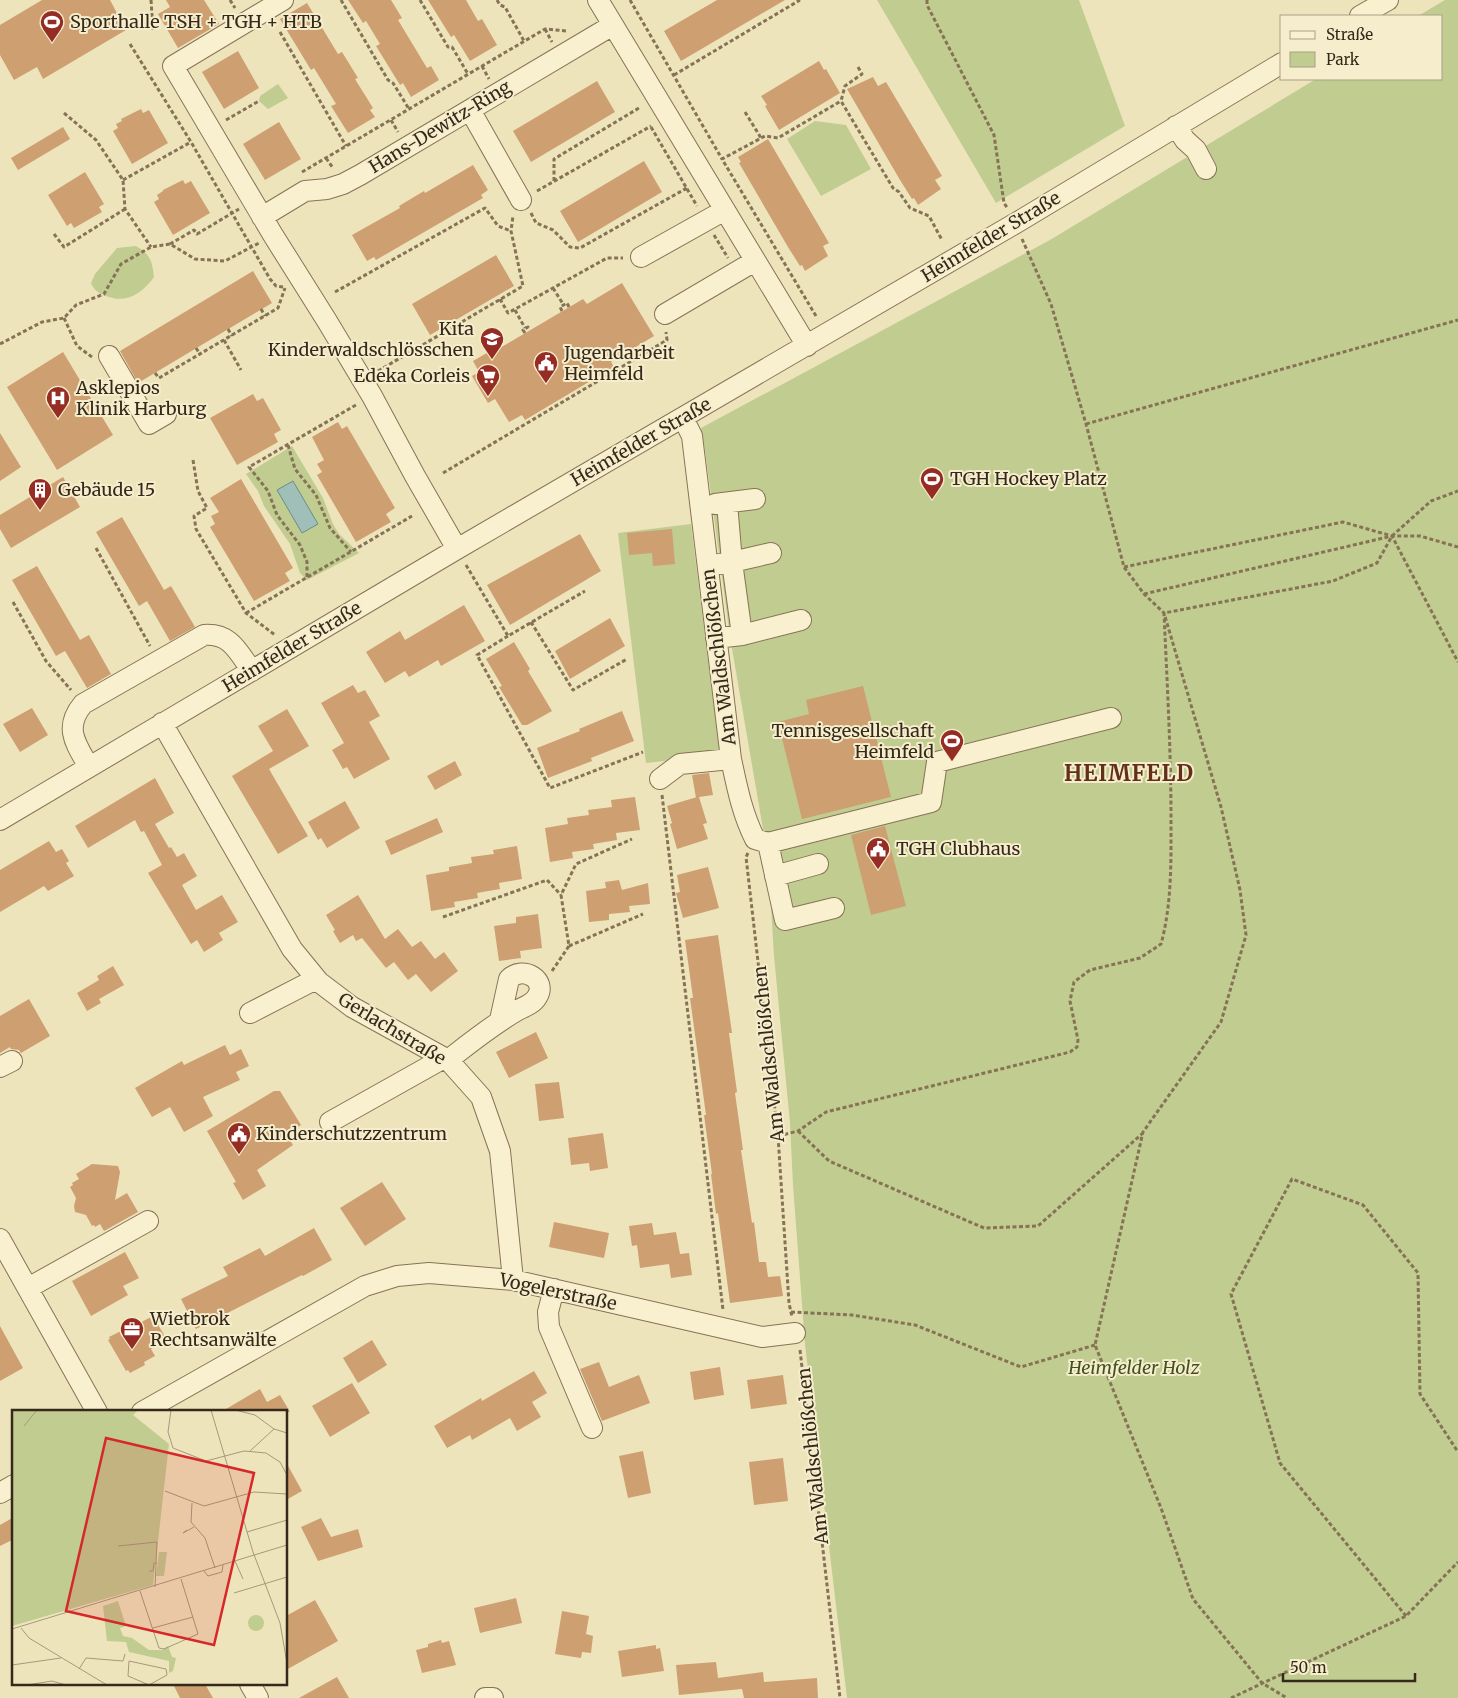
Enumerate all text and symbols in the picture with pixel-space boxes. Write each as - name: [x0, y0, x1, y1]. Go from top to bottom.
- sports icon: Sporthalle TSH + TGH + HTB: [39, 9, 65, 43]
- place label: Sporthalle TSH + TGH + HTB: [70, 10, 322, 33]
- legend: [1280, 15, 1443, 80]
- text: Straße: [1326, 25, 1373, 44]
- text: Park: [1326, 50, 1360, 69]
- street label: Hans-Dewitz-Ring: [364, 75, 515, 178]
- street label: Heimfelder Straße: [917, 186, 1064, 287]
- place label: Kita Kinderwaldschlösschen: [268, 317, 474, 361]
- school or university icon: Kita Kinderwaldschlösschen: [479, 326, 505, 360]
- place label: Jugendarbeit Heimfeld: [563, 341, 675, 385]
- public building icon: Jugendarbeit Heimfeld: [533, 350, 559, 384]
- supermarket icon: Edeka Corleis: [475, 363, 501, 397]
- place label: Edeka Corleis: [354, 364, 470, 387]
- place label: Asklepios Klinik Harburg: [75, 376, 206, 420]
- hospital icon: Asklepios Klinik Harburg: [45, 385, 71, 419]
- street label: Heimfelder Straße: [567, 392, 715, 491]
- sports icon: TGH Hockey Platz: [919, 466, 945, 500]
- place label: TGH Hockey Platz: [950, 467, 1107, 490]
- building icon: Gebäude 15: [27, 477, 53, 511]
- place label: Gebäude 15: [58, 478, 155, 501]
- street label: Am Waldschlößchen: [696, 567, 741, 748]
- street label: Heimfelder Straße: [218, 596, 365, 697]
- place label: Tennisgesellschaft Heimfeld: [771, 719, 934, 763]
- sports icon: Tennisgesellschaft Heimfeld: [939, 728, 965, 762]
- district label: HEIMFELD: [1064, 759, 1194, 787]
- public building icon: TGH Clubhaus: [865, 836, 891, 870]
- place label: TGH Clubhaus: [896, 837, 1021, 860]
- street label: Am Waldschlößchen: [748, 964, 789, 1145]
- street label: Gerlachstraße: [334, 987, 450, 1070]
- public building icon: Kinderschutzzentrum: [226, 1121, 252, 1155]
- place label: Kinderschutzzentrum: [256, 1122, 447, 1145]
- street label: Vogelerstraße: [496, 1268, 619, 1315]
- place label: Wietbrok Rechtsanwälte: [149, 1307, 276, 1351]
- office icon: Wietbrok Rechtsanwälte: [119, 1316, 145, 1350]
- park label: Heimfelder Holz: [1067, 1356, 1200, 1379]
- street label: Am Waldschlößchen: [792, 1366, 833, 1547]
- inset map: [12, 1410, 288, 1686]
- scale bar: [1283, 1650, 1416, 1682]
- text: 50 m: [1290, 1658, 1327, 1677]

